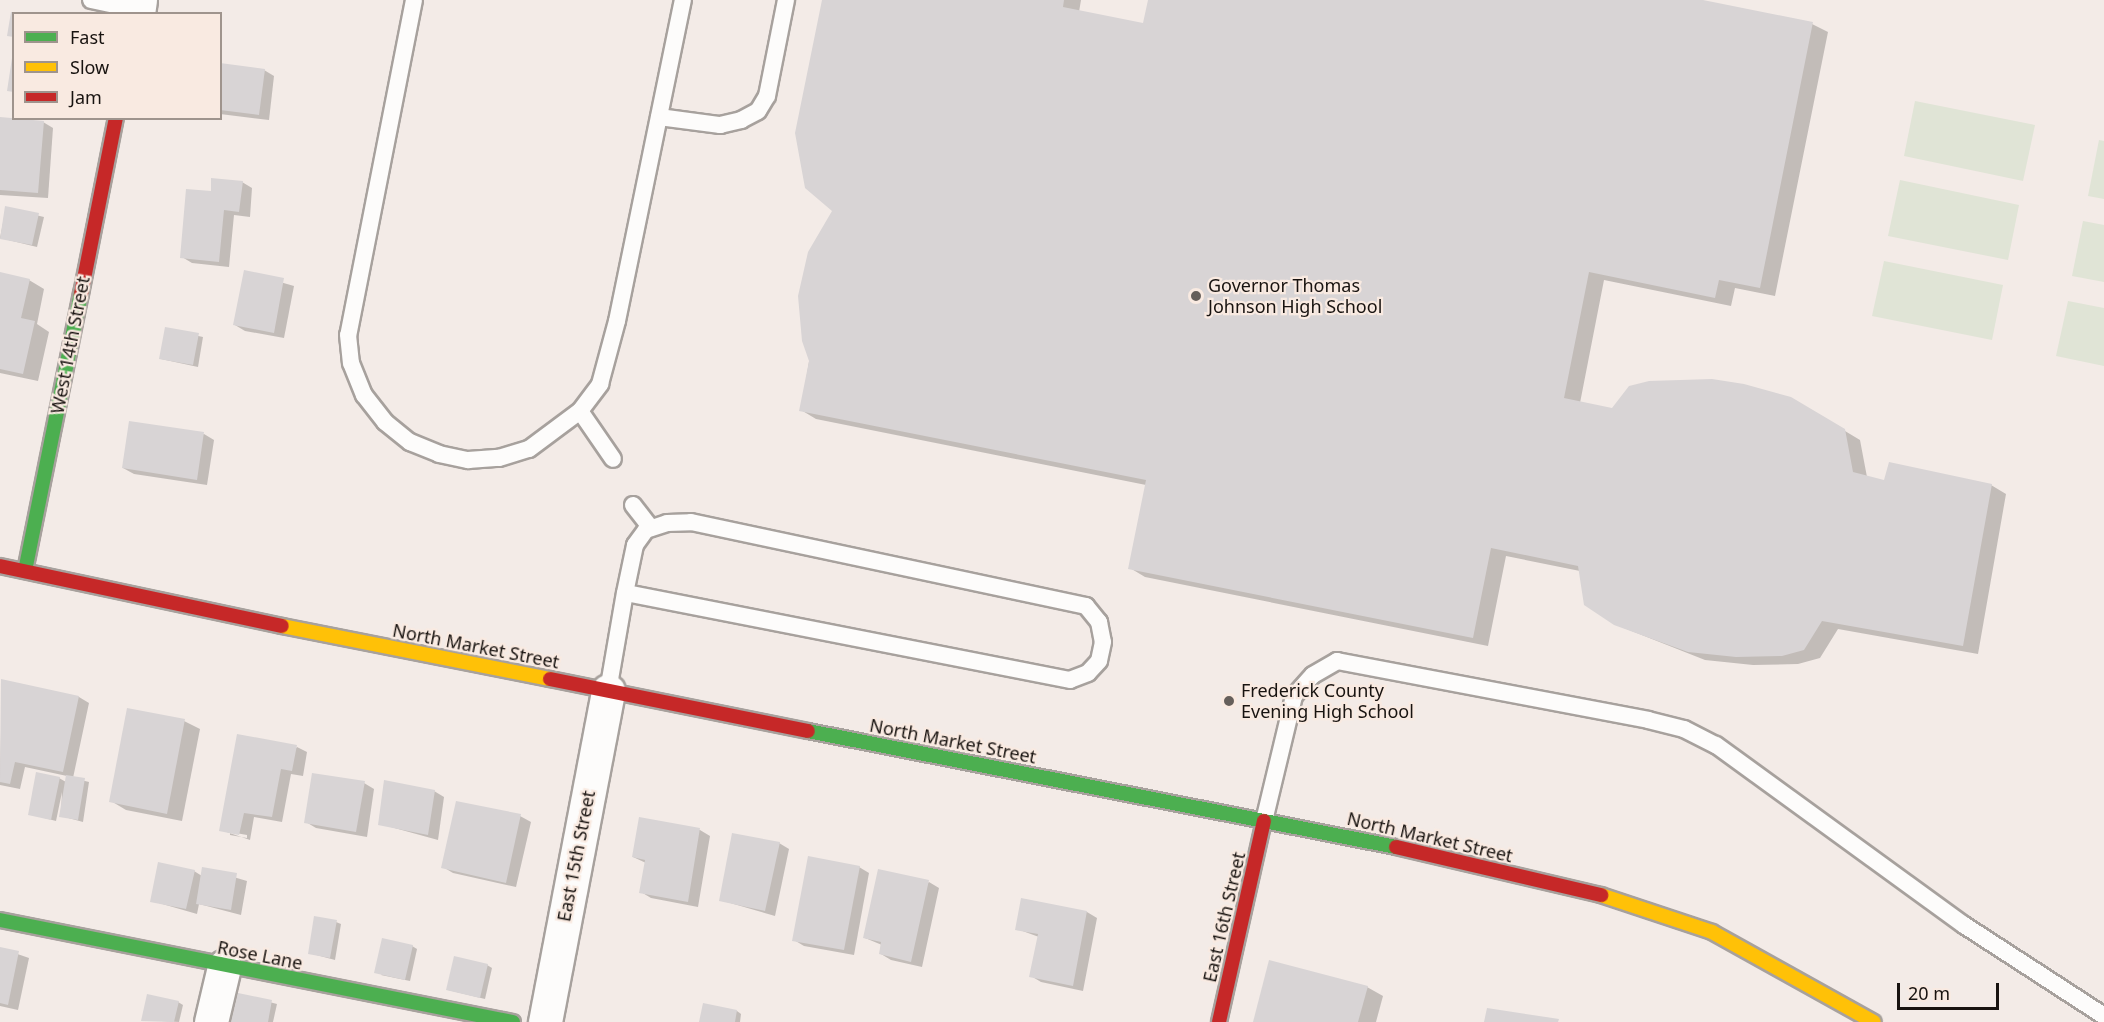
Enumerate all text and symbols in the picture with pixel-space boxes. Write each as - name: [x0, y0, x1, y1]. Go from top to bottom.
- legend: [12, 12, 222, 120]
- text: Fast: [70, 25, 105, 49]
- text: Slow: [70, 55, 109, 79]
- text: Jam: [70, 85, 102, 109]
- street label: West 14th Street: [46, 274, 94, 416]
- place label: Governor Thomas Johnson High School: [1208, 275, 1382, 318]
- marker: Governor Thomas Johnson High School: [1189, 289, 1203, 303]
- street label: North Market Street: [391, 619, 561, 673]
- place label: Frederick County Evening High School: [1241, 680, 1414, 722]
- marker: Frederick County Evening High School: [1222, 694, 1236, 708]
- street label: North Market Street: [868, 714, 1038, 768]
- street label: East 15th Street: [553, 789, 599, 923]
- street label: North Market Street: [1345, 807, 1515, 867]
- street label: East 16th Street: [1199, 850, 1249, 984]
- street label: Rose Lane: [216, 936, 304, 974]
- scale bar: [1900, 971, 2002, 1009]
- text: 20 m: [1908, 981, 1950, 1005]

